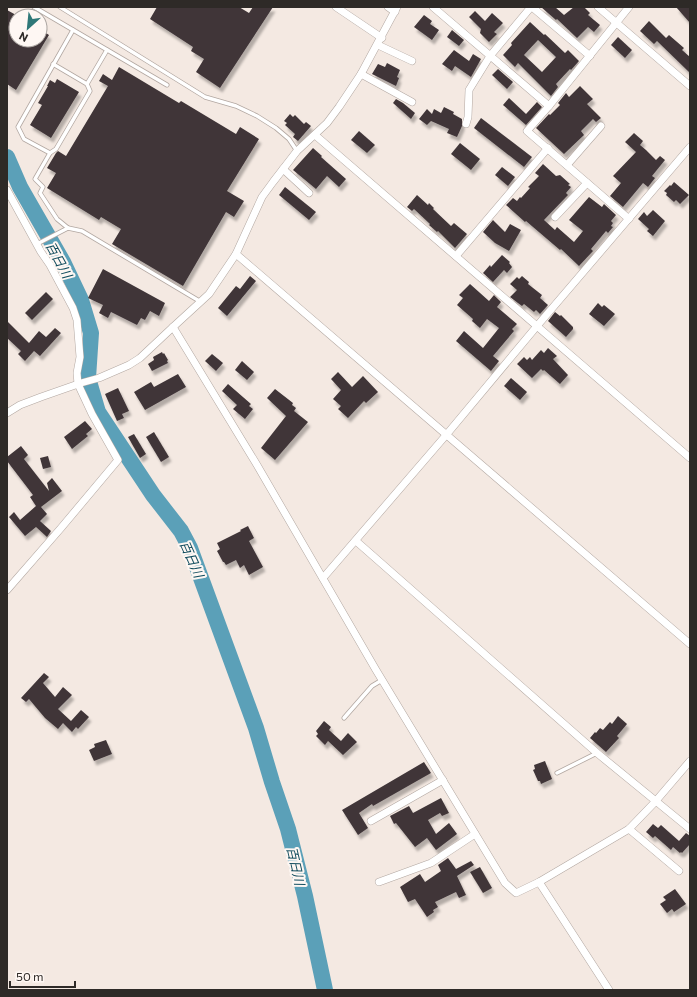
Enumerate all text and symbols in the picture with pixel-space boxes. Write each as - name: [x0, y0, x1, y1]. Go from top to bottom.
- north arrow: [8, 8, 48, 48]
- text: N: [17, 30, 30, 45]
- water label: 百日川: [43, 239, 76, 283]
- water label: 百日川: [177, 538, 208, 582]
- water label: 百日川: [284, 845, 309, 889]
- scale bar: [10, 963, 75, 989]
- text: 50 m: [16, 969, 44, 983]

